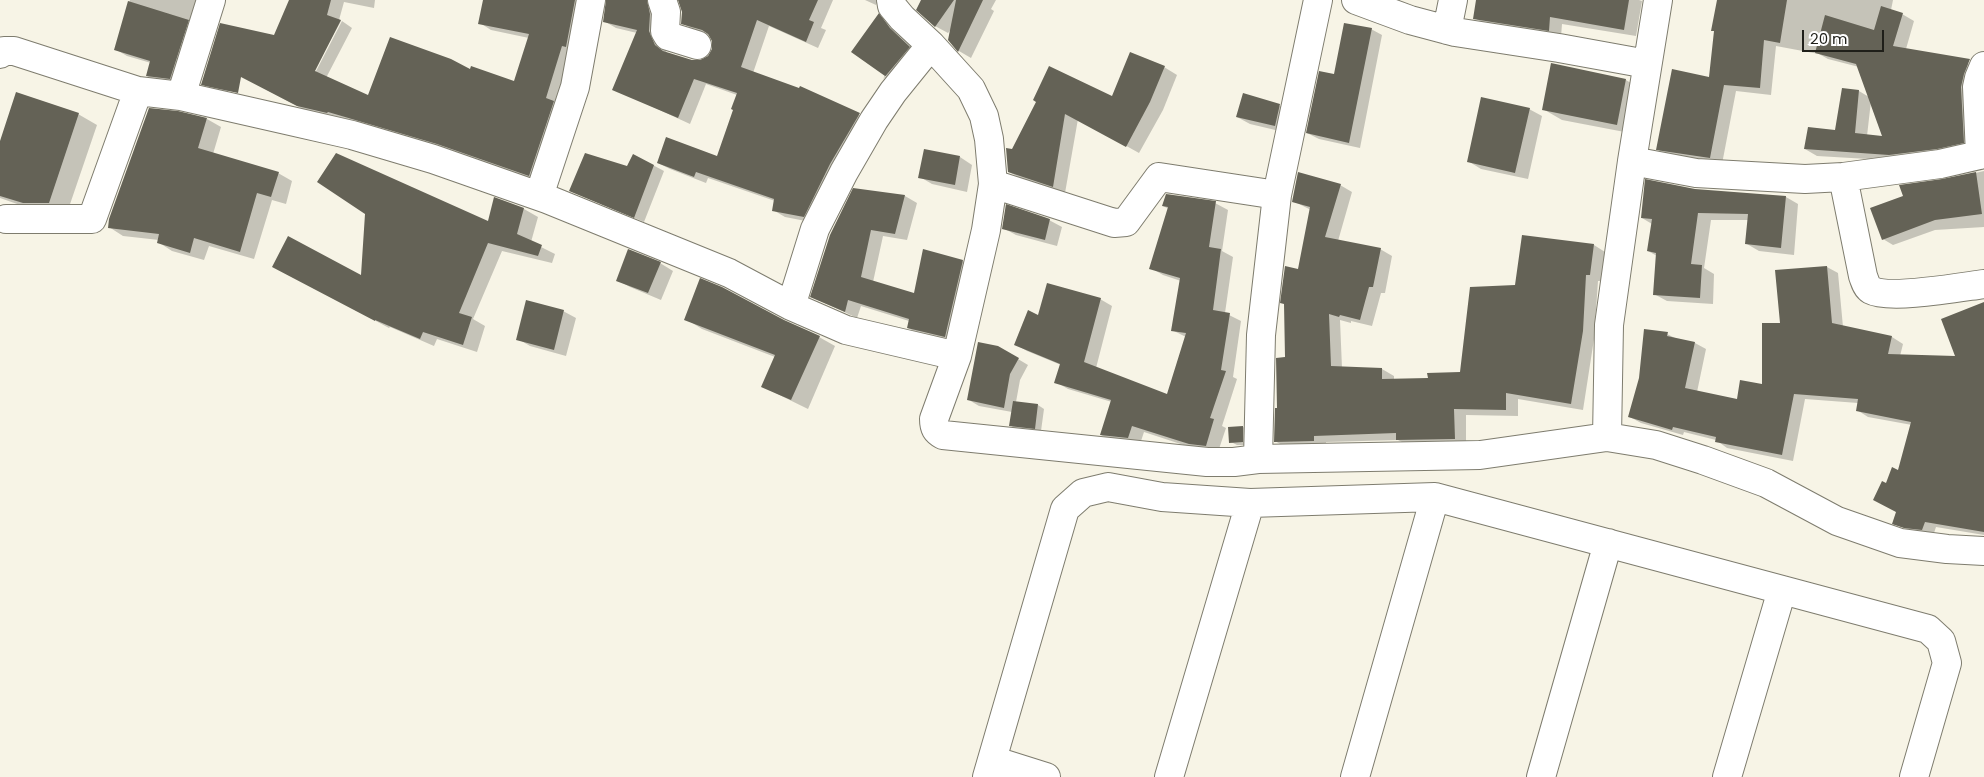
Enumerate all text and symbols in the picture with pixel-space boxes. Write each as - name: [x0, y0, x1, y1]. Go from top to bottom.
- scale bar: [1804, 20, 1886, 52]
- text: 20 m: [1810, 28, 1848, 49]

